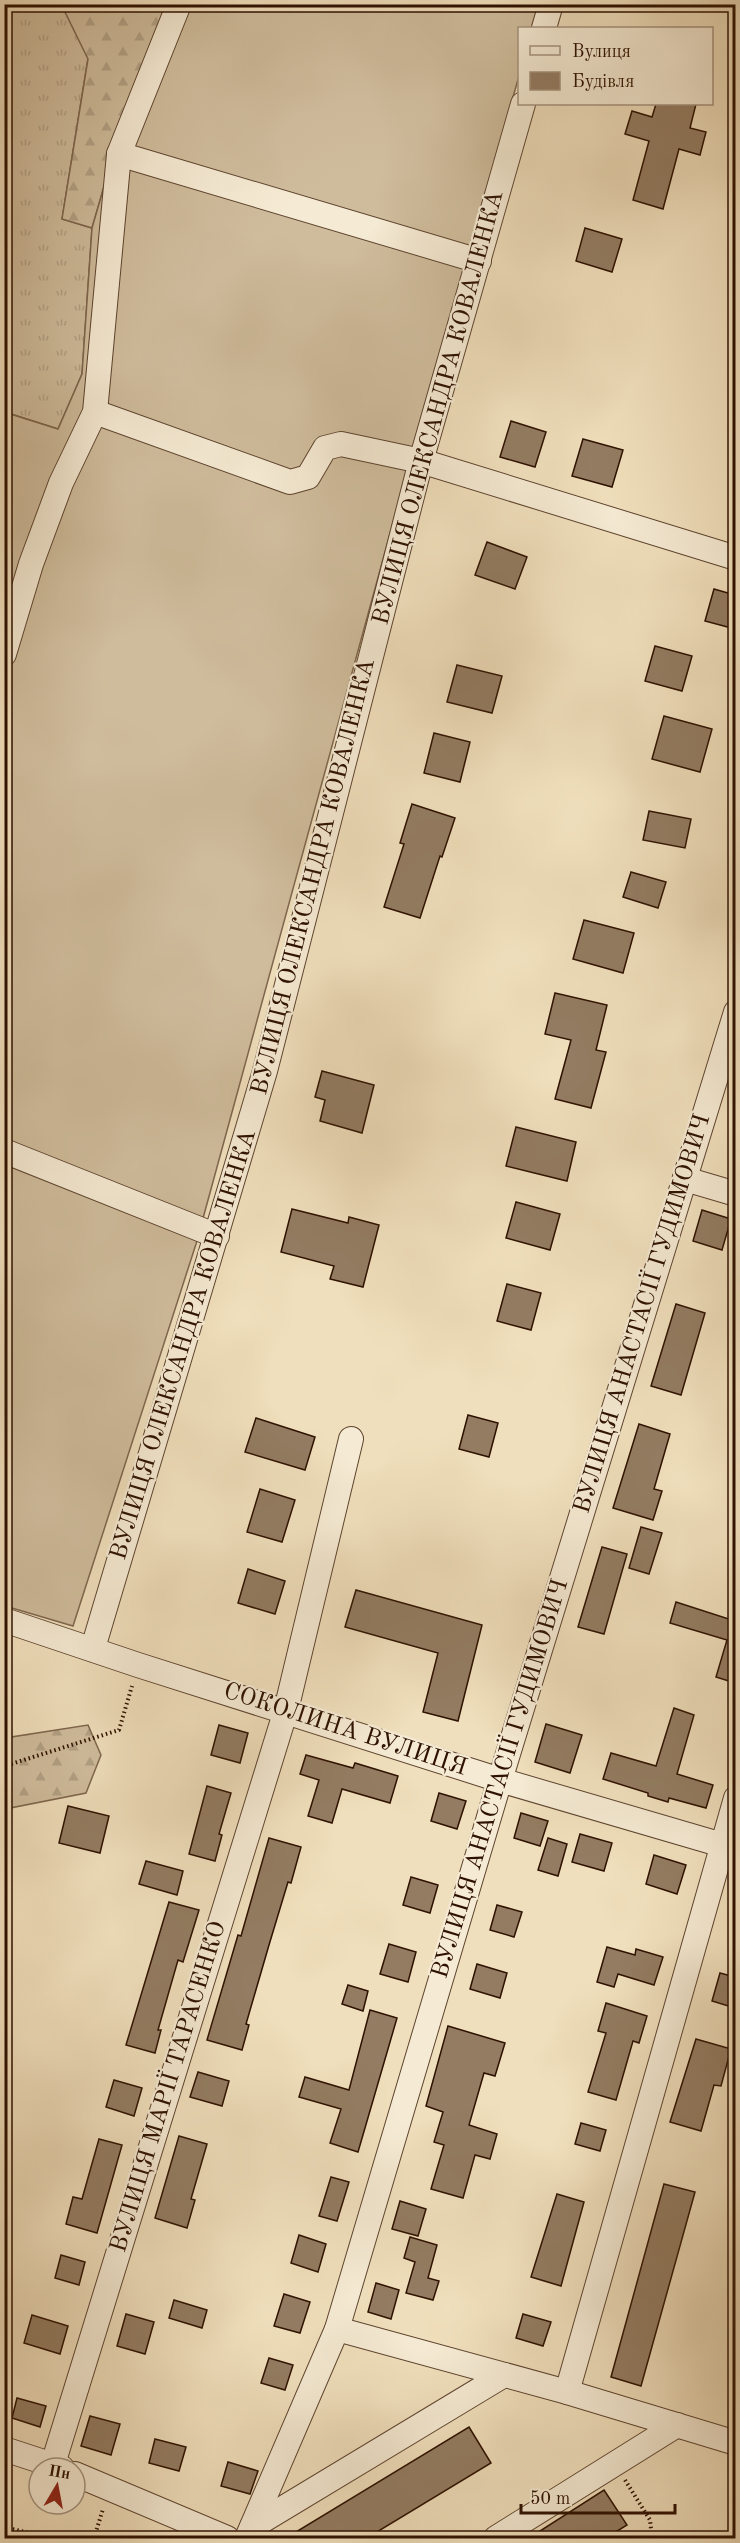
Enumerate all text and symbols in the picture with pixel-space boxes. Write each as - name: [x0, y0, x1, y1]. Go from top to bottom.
- legend: [518, 27, 713, 105]
- text: Вулиця: [572, 43, 631, 61]
- text: Будівля: [572, 73, 634, 91]
- street label: ВУЛИЦЯ ОЛЕКСАНДРА КОВАЛЕНКА: [369, 188, 509, 628]
- street label: ВУЛИЦЯ ОЛЕКСАНДРА КОВАЛЕНКА: [248, 656, 380, 1098]
- street label: ВУЛИЦЯ АНАСТАСІЇ ГУДИМОВИЧ: [568, 1110, 715, 1517]
- street label: ВУЛИЦЯ ОЛЕКСАНДРА КОВАЛЕНКА: [107, 1127, 261, 1563]
- street label: ВУЛИЦЯ АНАСТАСІЇ ГУДИМОВИЧ: [426, 1575, 573, 1982]
- street label: СОКОЛИНА ВУЛИЦЯ: [220, 1679, 470, 1781]
- street label: ВУЛИЦЯ МАРІЇ ТАРАСЕНКО: [104, 1918, 231, 2255]
- north arrow: [27, 2456, 87, 2516]
- text: Пн: [47, 2463, 72, 2483]
- scale bar: [521, 2477, 676, 2515]
- text: 50 m: [530, 2490, 570, 2508]

